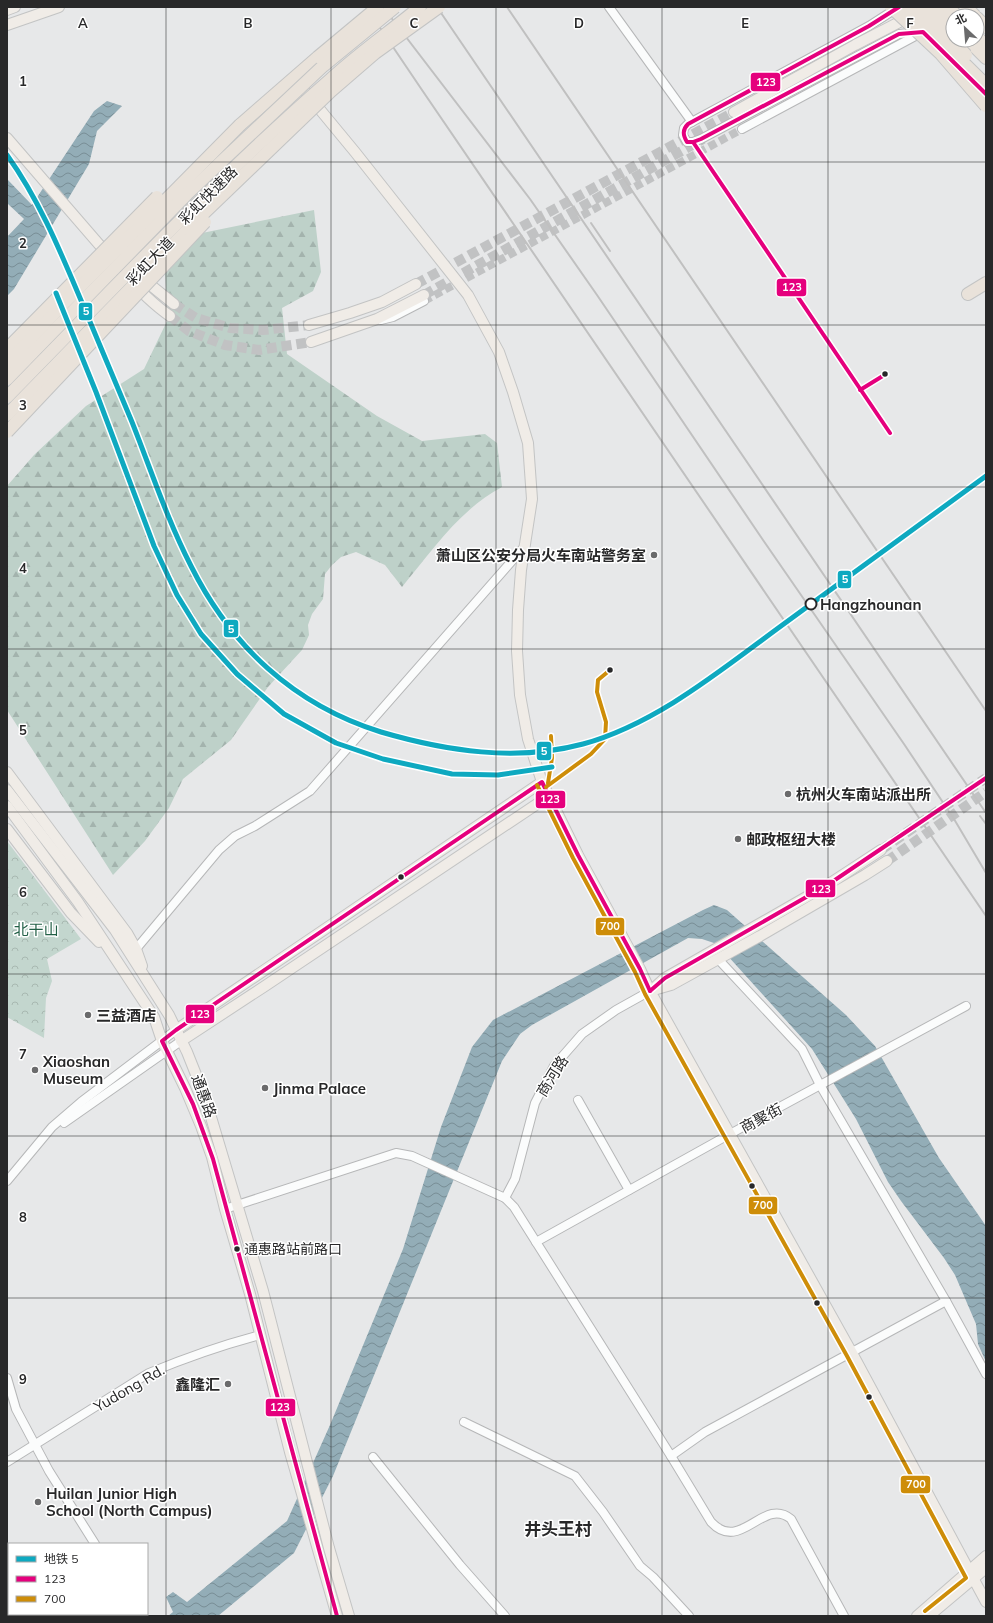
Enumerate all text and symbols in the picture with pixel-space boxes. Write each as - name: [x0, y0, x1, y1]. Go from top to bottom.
- north arrow: [945, 8, 985, 48]
- text: 北: [953, 10, 969, 28]
- text: A: [78, 15, 88, 31]
- text: B: [244, 15, 253, 31]
- text: C: [410, 15, 419, 31]
- text: D: [574, 15, 584, 31]
- text: E: [741, 15, 749, 31]
- text: F: [906, 15, 914, 31]
- line badge: 123: [750, 72, 781, 92]
- text: 1: [19, 73, 27, 89]
- text: 123: [756, 75, 776, 89]
- street label: 彩虹快速路: [175, 162, 241, 228]
- street label: 彩虹大道: [122, 233, 178, 289]
- text: 2: [19, 235, 27, 251]
- line badge: 123: [776, 278, 807, 297]
- text: 123: [782, 280, 802, 294]
- line badge: 5: [78, 302, 93, 321]
- text: 5: [83, 304, 90, 318]
- unlabelled marker: [880, 369, 890, 379]
- text: 3: [19, 397, 27, 413]
- place label: 萧山区公安分局火车南站警务室: [436, 546, 646, 565]
- marker: 萧山区公安分局火车南站警务室: [649, 550, 659, 560]
- text: 4: [19, 560, 27, 576]
- line badge: 5: [837, 570, 852, 589]
- text: 5: [842, 572, 849, 586]
- place label: Hangzhounan: [820, 595, 921, 614]
- marker: Hangzhounan: [804, 597, 818, 611]
- line badge: 5: [223, 619, 239, 638]
- text: 5: [228, 622, 235, 636]
- unlabelled marker: [605, 665, 615, 675]
- text: 5: [19, 722, 27, 738]
- line badge: 5: [536, 741, 552, 761]
- text: 5: [541, 744, 548, 758]
- place label: 杭州火车南站派出所: [796, 785, 931, 804]
- marker: 杭州火车南站派出所: [783, 789, 793, 799]
- line badge: 123: [535, 790, 566, 809]
- text: 123: [540, 792, 560, 806]
- place label: 邮政枢纽大楼: [746, 830, 836, 849]
- marker: 邮政枢纽大楼: [733, 834, 743, 844]
- unlabelled marker: [396, 872, 406, 882]
- line badge: 123: [805, 879, 836, 898]
- text: 123: [811, 882, 831, 896]
- text: 6: [19, 884, 27, 900]
- line badge: 700: [595, 917, 625, 936]
- text: 700: [600, 919, 620, 933]
- park label: 北干山: [13, 920, 59, 939]
- line badge: 123: [185, 1004, 215, 1024]
- place label: 三益酒店: [96, 1006, 156, 1025]
- text: 123: [190, 1007, 210, 1021]
- marker: 三益酒店: [83, 1010, 93, 1020]
- text: 7: [19, 1046, 27, 1062]
- place label: Xiaoshan Museum: [42, 1052, 110, 1088]
- street label: 商河路: [532, 1052, 572, 1100]
- marker: Xiaoshan Museum: [30, 1065, 40, 1075]
- street label: 通惠路: [187, 1072, 221, 1120]
- place label: Jinma Palace: [273, 1079, 366, 1098]
- marker: Jinma Palace: [260, 1083, 270, 1093]
- street label: 商聚街: [737, 1099, 785, 1137]
- unlabelled marker: [747, 1181, 757, 1191]
- line badge: 700: [748, 1196, 778, 1215]
- text: 700: [753, 1198, 773, 1212]
- text: 8: [19, 1209, 27, 1225]
- place label: 通惠路站前路口: [244, 1240, 342, 1258]
- marker: 通惠路站前路口: [232, 1244, 242, 1254]
- unlabelled marker: [812, 1298, 822, 1308]
- street label: Yudong Rd.: [89, 1360, 168, 1416]
- text: 9: [19, 1371, 27, 1387]
- place label: 鑫隆汇: [175, 1375, 220, 1394]
- marker: 鑫隆汇: [223, 1379, 233, 1389]
- unlabelled marker: [864, 1392, 874, 1402]
- line badge: 123: [265, 1398, 296, 1417]
- text: 123: [270, 1400, 290, 1414]
- line badge: 700: [900, 1475, 931, 1494]
- text: 700: [906, 1477, 926, 1491]
- place label: Huilan Junior High School (North Campus): [46, 1484, 213, 1520]
- marker: Huilan Junior High School (North Campus): [33, 1497, 43, 1507]
- district label: 井头王村: [524, 1518, 592, 1539]
- legend: [8, 1543, 148, 1615]
- text: 地铁 5: [44, 1551, 78, 1566]
- text: 123: [44, 1571, 66, 1586]
- text: 700: [44, 1591, 66, 1606]

